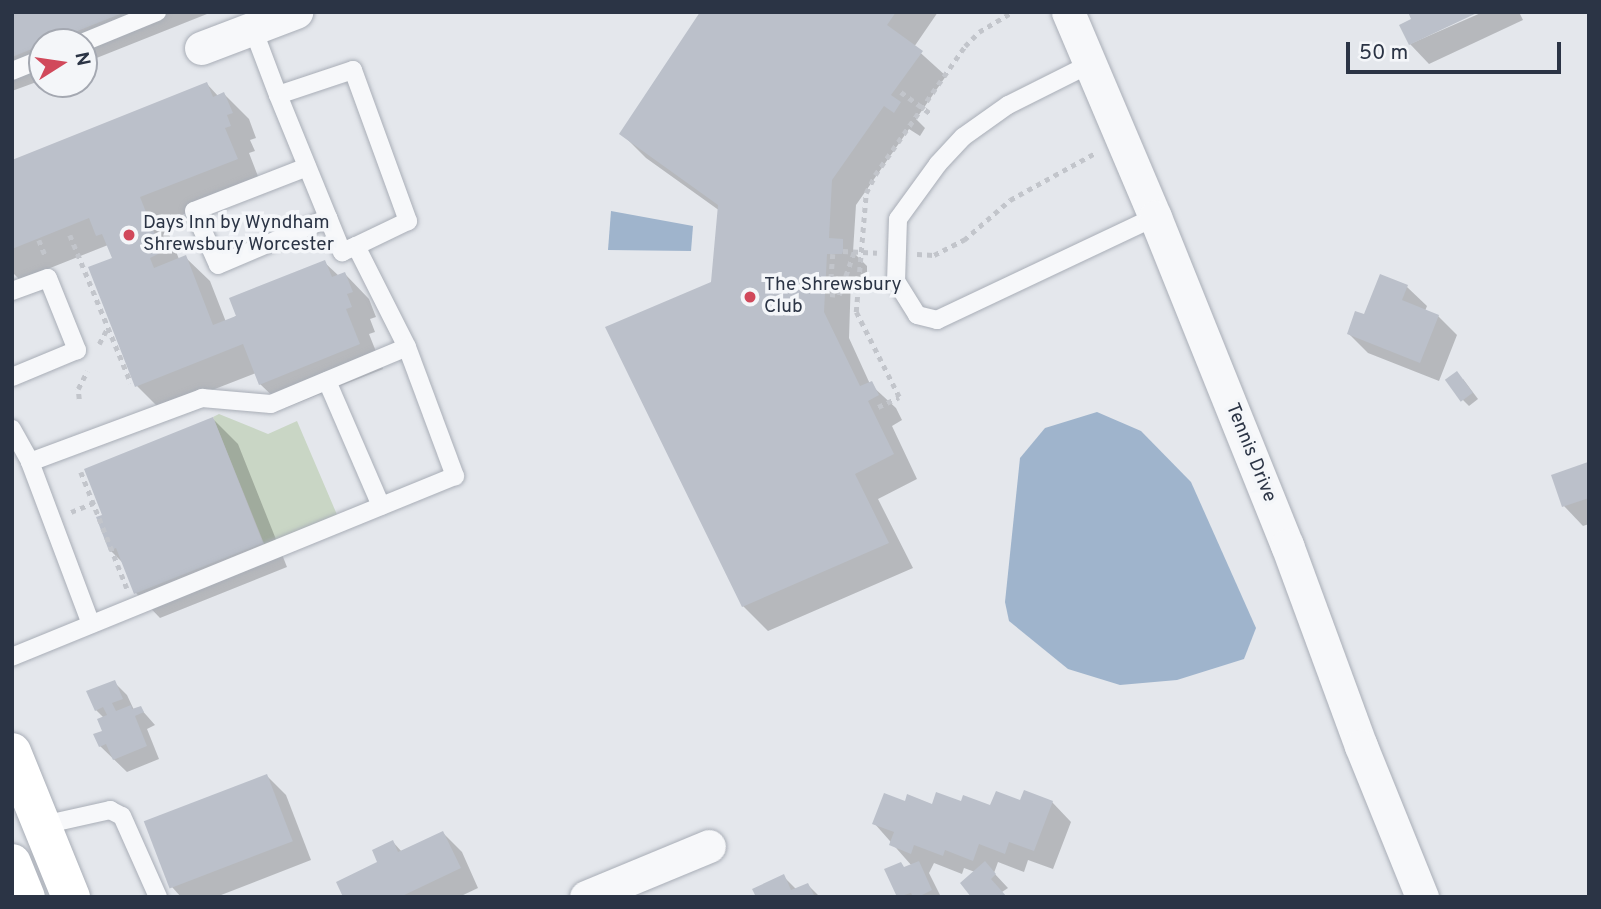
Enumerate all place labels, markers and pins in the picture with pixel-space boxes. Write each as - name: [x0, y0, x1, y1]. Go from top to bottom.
- place label: Days Inn by Wyndham Shrewsbury Worcester: [143, 213, 334, 257]
- marker: Days Inn by Wyndham Shrewsbury Worcester: [121, 227, 137, 243]
- place label: The Shrewsbury Club: [764, 275, 902, 319]
- marker: The Shrewsbury Club: [742, 289, 758, 305]

